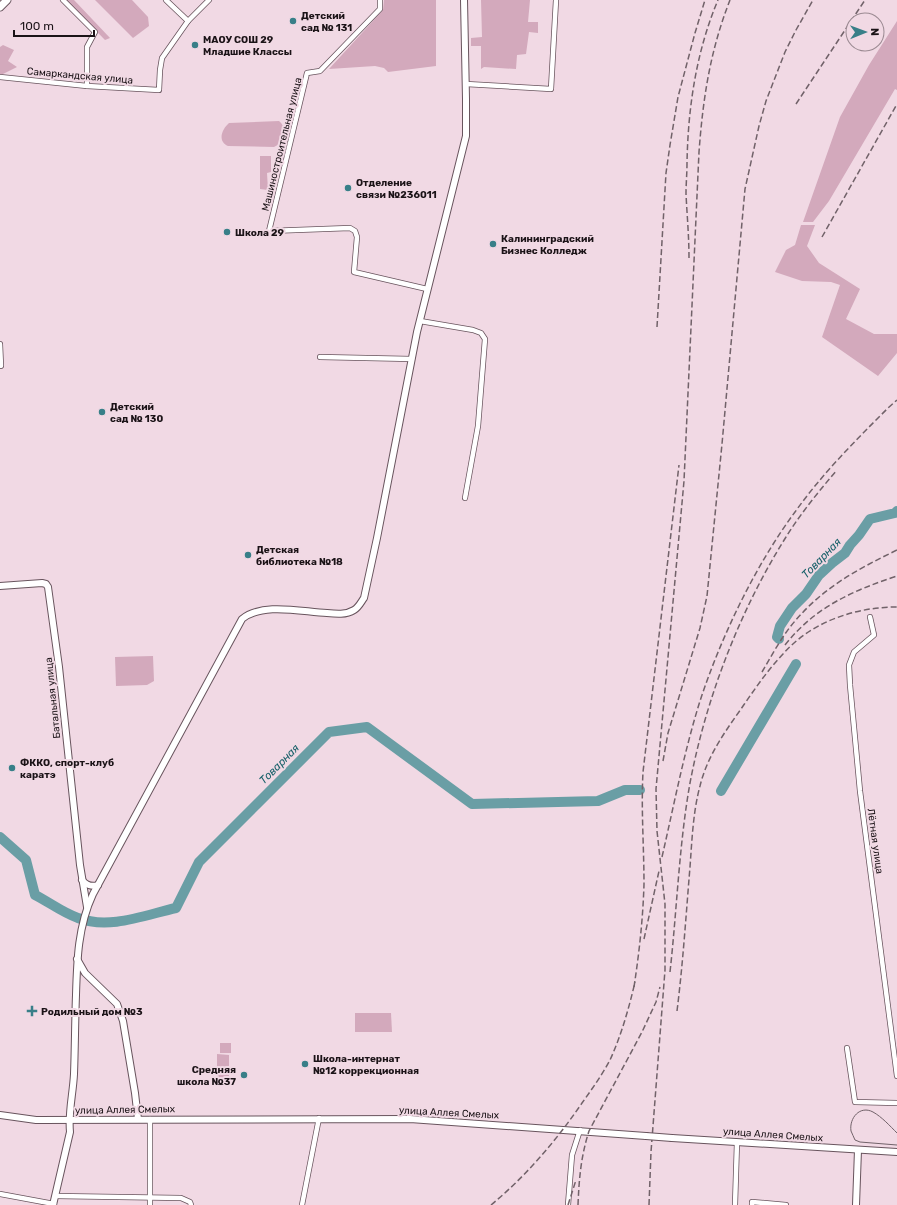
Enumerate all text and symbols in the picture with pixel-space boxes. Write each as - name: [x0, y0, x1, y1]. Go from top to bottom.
- place label: Детский сад № 131: [301, 10, 352, 34]
- scale bar: [14, 12, 94, 38]
- north arrow: [845, 12, 885, 52]
- marker: Детский сад № 131: [288, 16, 298, 26]
- text: 100 m: [20, 19, 54, 33]
- text: N: [868, 28, 881, 36]
- place label: МАОУ СОШ 29 Младшие Классы: [203, 34, 292, 58]
- marker: МАОУ СОШ 29 Младшие Классы: [190, 40, 200, 50]
- street label: Самаркандская улица: [26, 65, 133, 87]
- street label: Машиностроительная улица: [260, 76, 304, 212]
- place label: Отделение связи №236011: [356, 177, 437, 201]
- marker: Отделение связи №236011: [343, 183, 353, 193]
- marker: Школа 29: [222, 227, 232, 237]
- place label: Школа 29: [235, 227, 285, 239]
- place label: Калининградский Бизнес Колледж: [501, 233, 594, 257]
- marker: Калининградский Бизнес Колледж: [488, 239, 498, 249]
- place label: Детский сад № 130: [110, 401, 163, 425]
- marker: Детский сад № 130: [97, 407, 107, 417]
- water label: Товарная: [799, 536, 844, 581]
- place label: Детская библиотека №18: [256, 544, 343, 568]
- marker: Детская библиотека №18: [243, 550, 253, 560]
- street label: Батальная улица: [43, 657, 63, 739]
- water label: Товарная: [257, 742, 302, 787]
- place label: ФККО, спорт-клуб каратэ: [20, 757, 114, 781]
- marker: ФККО, спорт-клуб каратэ: [7, 763, 17, 773]
- street label: Лётная улица: [864, 808, 886, 875]
- marker: Родильный дом №3: [26, 1005, 38, 1017]
- place label: Родильный дом №3: [41, 1006, 143, 1018]
- place label: Школа-интернат №12 коррекционная: [313, 1053, 419, 1077]
- marker: Школа-интернат №12 коррекционная: [300, 1059, 310, 1069]
- place label: Средняя школа №37: [177, 1064, 236, 1088]
- marker: Средняя школа №37: [239, 1070, 249, 1080]
- street label: улица Аллея Смелых: [75, 1103, 176, 1117]
- street label: улица Аллея Смелых: [399, 1104, 500, 1122]
- street label: улица Аллея Смелых: [722, 1126, 824, 1145]

